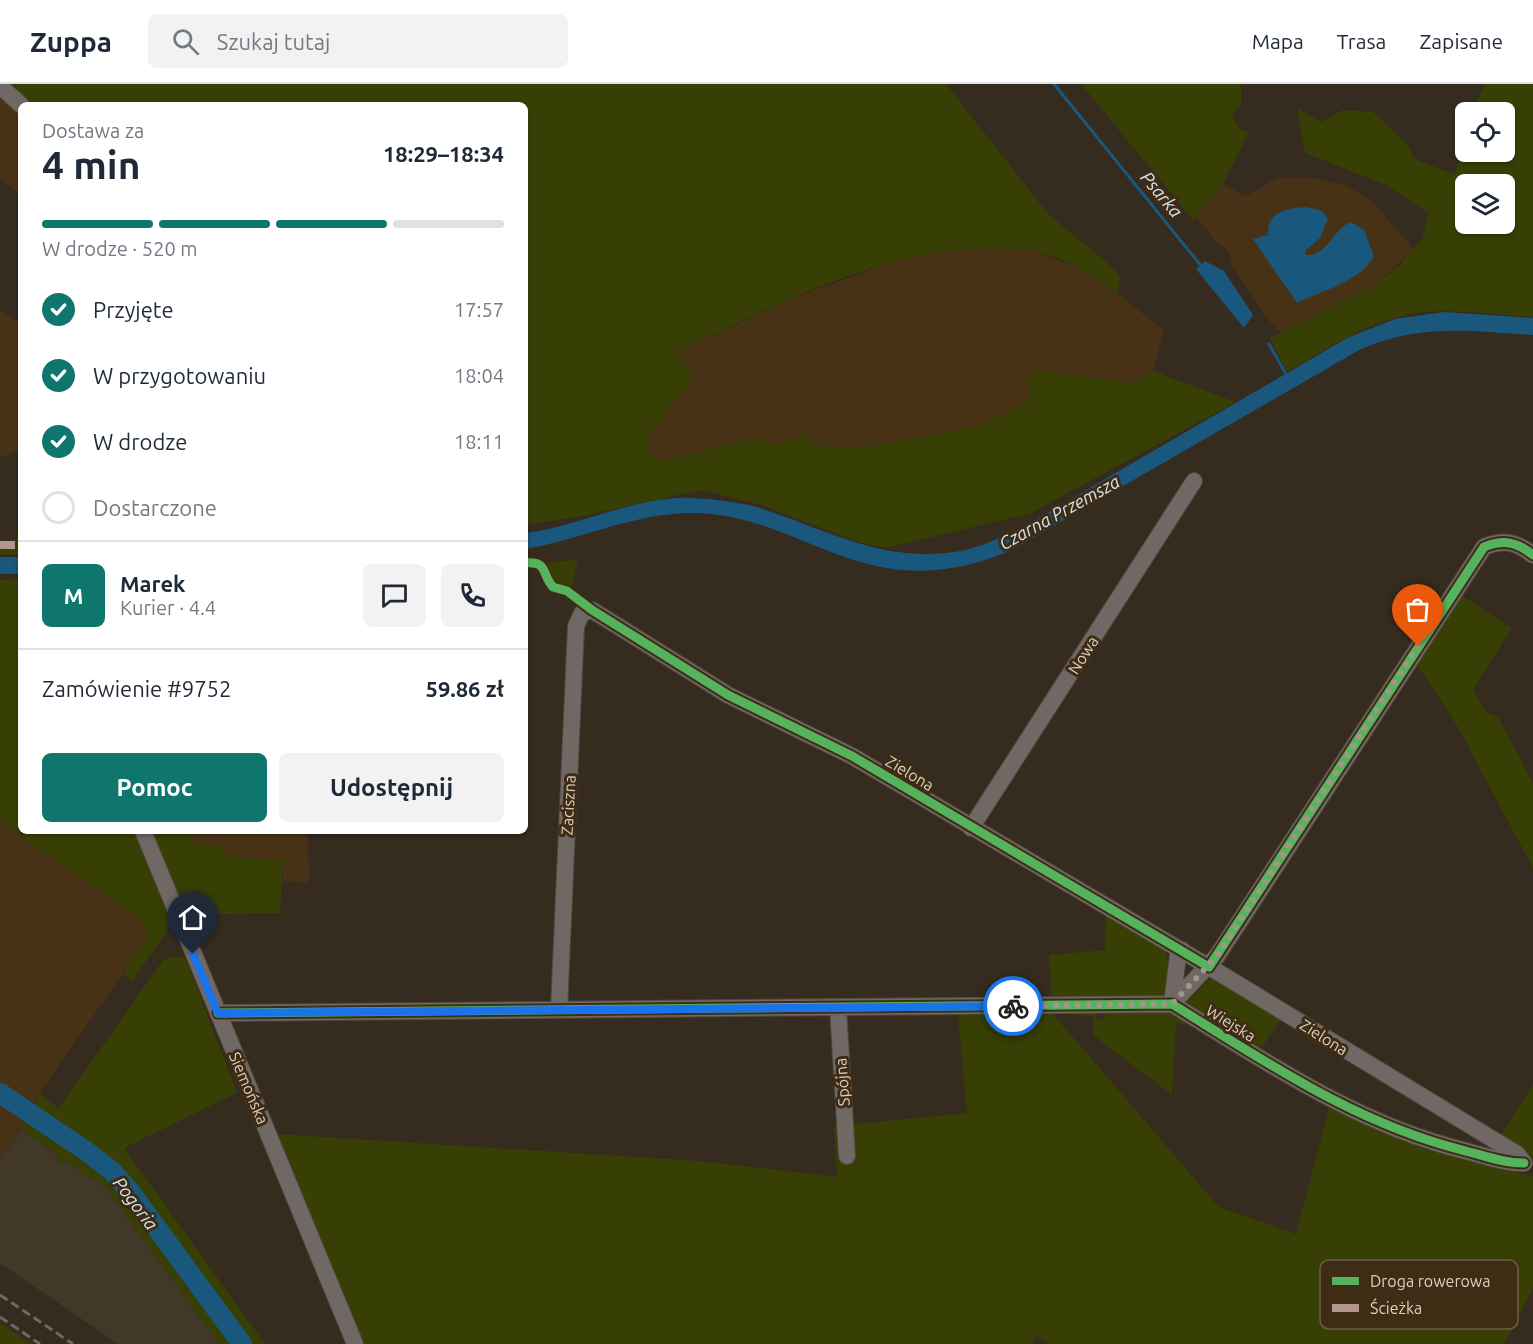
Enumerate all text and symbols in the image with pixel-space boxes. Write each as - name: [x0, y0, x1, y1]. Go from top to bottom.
- search box: [148, 14, 568, 68]
- icon: search: [169, 25, 202, 58]
- text: Zuppa: [30, 26, 112, 57]
- text: Szukaj tutaj: [217, 29, 330, 54]
- text: Mapa: [1252, 29, 1304, 53]
- text: Trasa: [1337, 29, 1386, 53]
- text: Zapisane: [1419, 29, 1503, 53]
- map controls: [1455, 102, 1515, 234]
- button: locate: [1455, 102, 1515, 162]
- text: Dostawa za: [42, 119, 144, 142]
- text: 18:29–18:34: [383, 141, 504, 166]
- text: 4 min: [42, 143, 141, 186]
- water label: Psarka: [1137, 167, 1187, 221]
- button: layers: [1455, 174, 1515, 234]
- text: W drodze · 520 m: [42, 237, 198, 260]
- icon: check: [42, 293, 75, 326]
- text: Przyjęte: [93, 297, 174, 322]
- text: 17:57: [454, 298, 504, 321]
- icon: check: [42, 359, 75, 392]
- text: W przygotowaniu: [93, 363, 266, 388]
- text: 18:04: [454, 364, 504, 387]
- icon: check: [42, 425, 75, 458]
- text: W drodze: [93, 429, 187, 454]
- text: 18:11: [454, 430, 504, 453]
- water label: Czarna Przemsza: [995, 470, 1123, 553]
- text: Dostarczone: [93, 495, 217, 520]
- button: chat: [363, 564, 426, 627]
- button: phone: [441, 564, 504, 627]
- text: Marek: [120, 571, 185, 596]
- text: M: [64, 583, 83, 608]
- pin: [1392, 584, 1443, 646]
- icon: bag: [1401, 593, 1434, 626]
- text: Kurier · 4.4: [120, 596, 216, 619]
- street label: Nowa: [1064, 633, 1102, 677]
- text: Zamówienie #9752: [42, 676, 231, 701]
- text: 59.86 zł: [425, 676, 504, 701]
- street label: Zielona: [883, 752, 937, 794]
- button: Pomoc: [42, 753, 267, 822]
- button: Udostępnij: [279, 753, 504, 822]
- street label: Zaciszna: [557, 774, 579, 836]
- pin: [167, 892, 218, 954]
- icon: home: [176, 901, 209, 934]
- courier: [983, 976, 1043, 1036]
- icon: bike: [997, 990, 1030, 1023]
- street label: Wiejska: [1203, 1001, 1259, 1045]
- street label: Zielona: [1297, 1015, 1351, 1059]
- street label: Siemońska: [226, 1049, 272, 1127]
- street label: Spójna: [831, 1057, 853, 1107]
- water label: Pogoria: [110, 1173, 162, 1234]
- legend: [1320, 1260, 1518, 1329]
- text: Droga rowerowa: [1370, 1272, 1490, 1290]
- text: Ścieżka: [1370, 1298, 1422, 1317]

